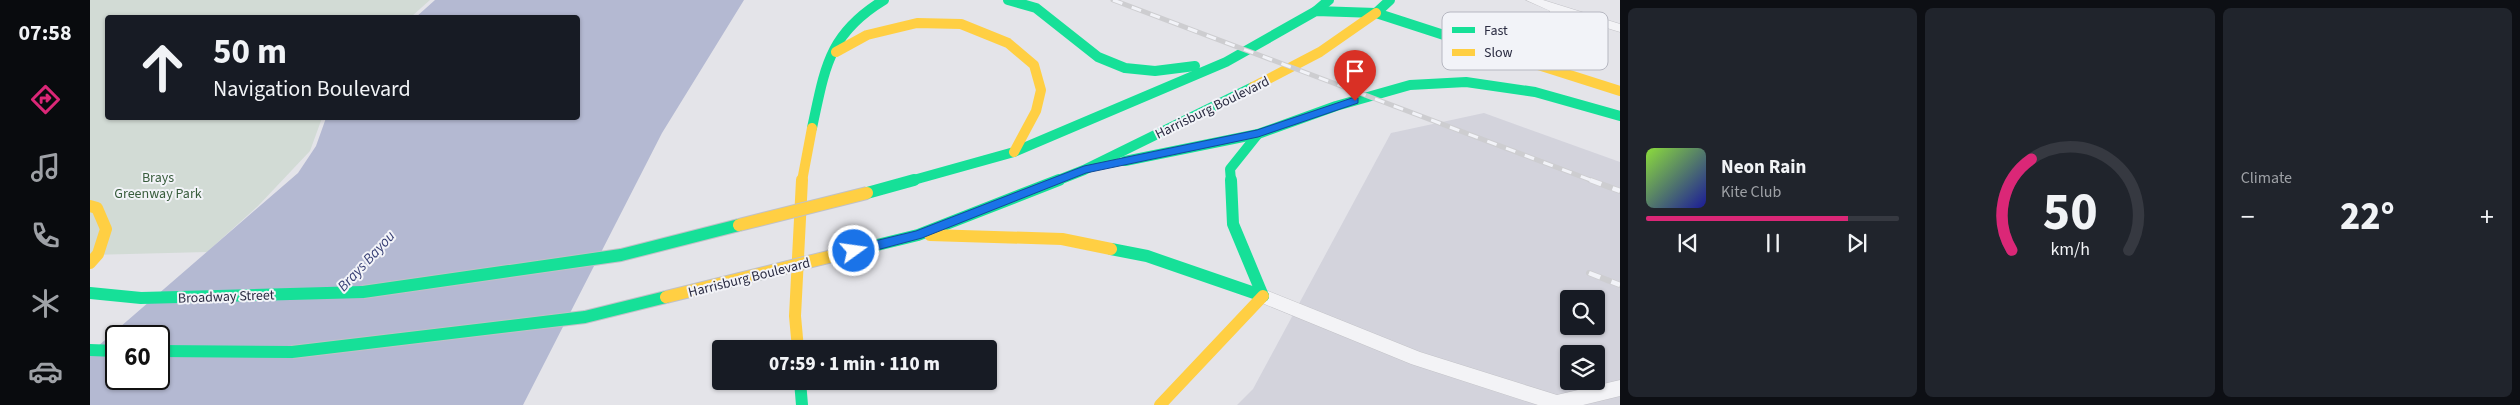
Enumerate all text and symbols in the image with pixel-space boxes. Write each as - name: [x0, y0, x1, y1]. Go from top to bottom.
- legend: [1442, 12, 1608, 70]
- text: 07:58: [18, 17, 72, 49]
- text: Fast: [1484, 21, 1508, 41]
- text: 50 m: [213, 27, 287, 77]
- icon: ahead: [130, 35, 195, 100]
- text: Slow: [1484, 43, 1513, 63]
- pin: [1334, 50, 1376, 101]
- icon: arrive: [1341, 57, 1369, 85]
- street label: Harrisburg Boulevard: [1152, 72, 1273, 144]
- text: Navigation Boulevard: [213, 73, 411, 105]
- icon: directions: [28, 82, 63, 117]
- icon: music: [28, 150, 63, 185]
- text: Neon Rain: [1721, 154, 1806, 181]
- text: Climate: [2241, 167, 2292, 189]
- park label: Brays Greenway Park: [114, 168, 202, 204]
- text: 50: [2043, 176, 2097, 250]
- text: Kite Club: [1721, 181, 1781, 203]
- text: 22°: [2340, 190, 2395, 244]
- text: −: [2241, 197, 2255, 237]
- text: +: [2480, 197, 2494, 237]
- icon: phone: [28, 218, 63, 253]
- position arrow: [827, 224, 879, 276]
- water label: Brays Bayou: [333, 226, 400, 296]
- icon: previous: [1674, 229, 1702, 257]
- icon: pause: [1759, 229, 1787, 257]
- icon: next: [1843, 229, 1871, 257]
- text: km/h: [2050, 237, 2090, 262]
- street label: Harrisburg Boulevard: [686, 253, 812, 303]
- street label: Broadway Street: [177, 285, 275, 309]
- icon: climate: [28, 286, 63, 321]
- map controls: [1560, 290, 1605, 390]
- button: search: [1560, 290, 1605, 335]
- speed limit sign: 60: [105, 325, 170, 390]
- button: layers: [1560, 345, 1605, 390]
- text: 07:59 · 1 min · 110 m: [769, 351, 940, 378]
- icon: car: [28, 354, 63, 389]

